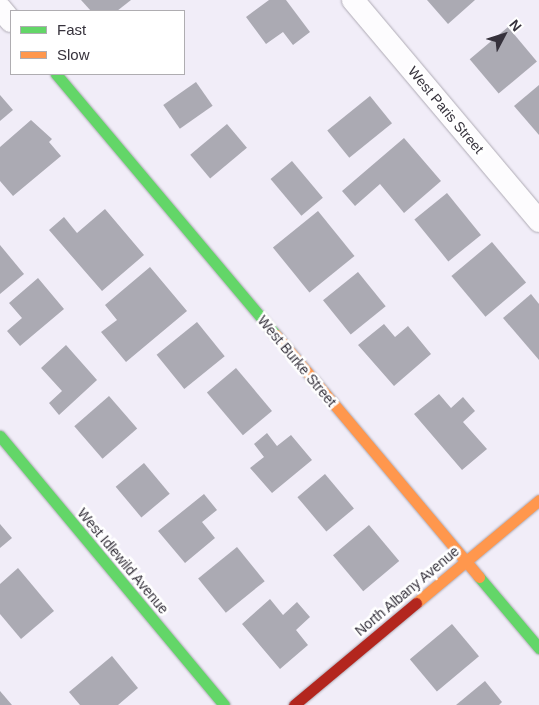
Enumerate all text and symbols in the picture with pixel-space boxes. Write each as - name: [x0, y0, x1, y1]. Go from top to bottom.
- legend: [10, 10, 185, 75]
- north arrow: [479, 10, 529, 60]
- text: N: [506, 16, 525, 34]
- text: Fast: [57, 21, 86, 38]
- text: Slow: [57, 46, 90, 63]
- street label: West Paris Street: [405, 63, 487, 157]
- street label: West Burke Street: [254, 312, 340, 410]
- street label: West Idlewild Avenue: [74, 505, 172, 617]
- street label: North Albany Avenue: [351, 542, 463, 640]

